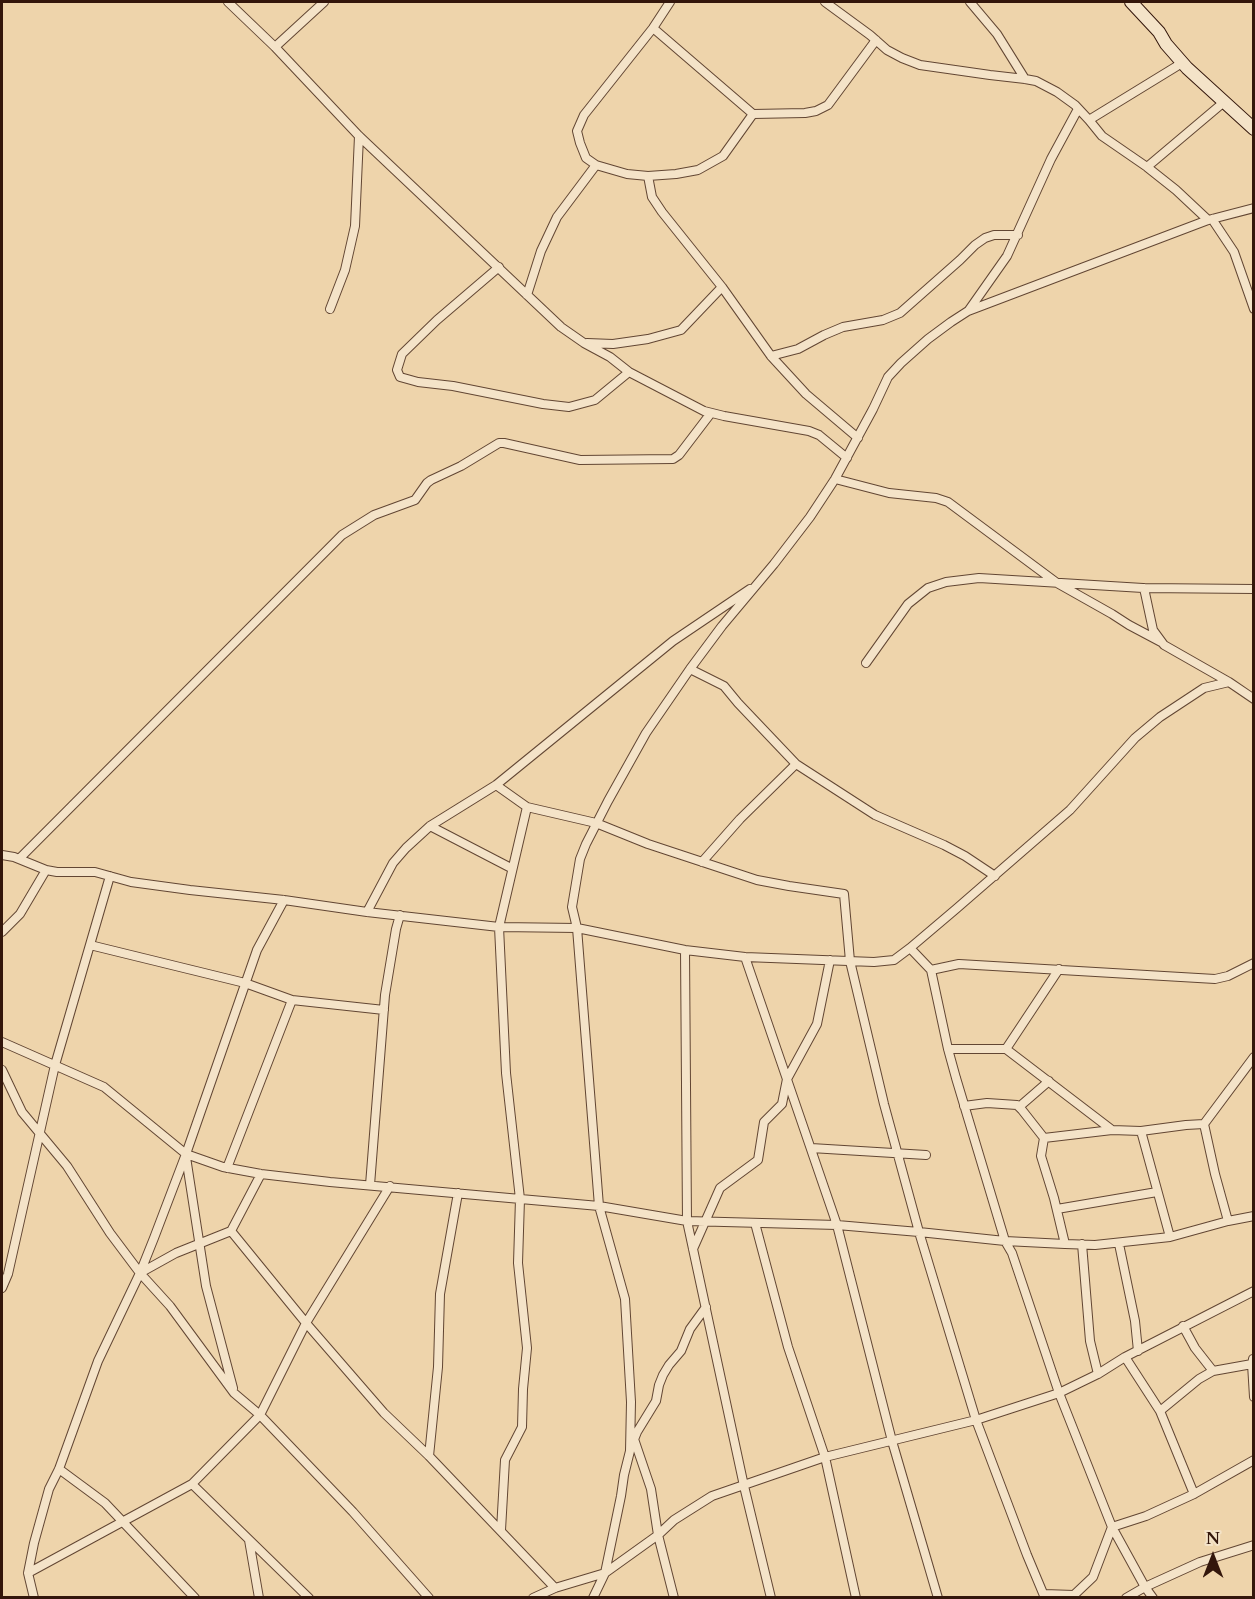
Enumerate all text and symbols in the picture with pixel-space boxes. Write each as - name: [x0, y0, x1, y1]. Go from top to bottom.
- north arrow: [1183, 1527, 1243, 1587]
- text: N: [1206, 1528, 1220, 1550]

